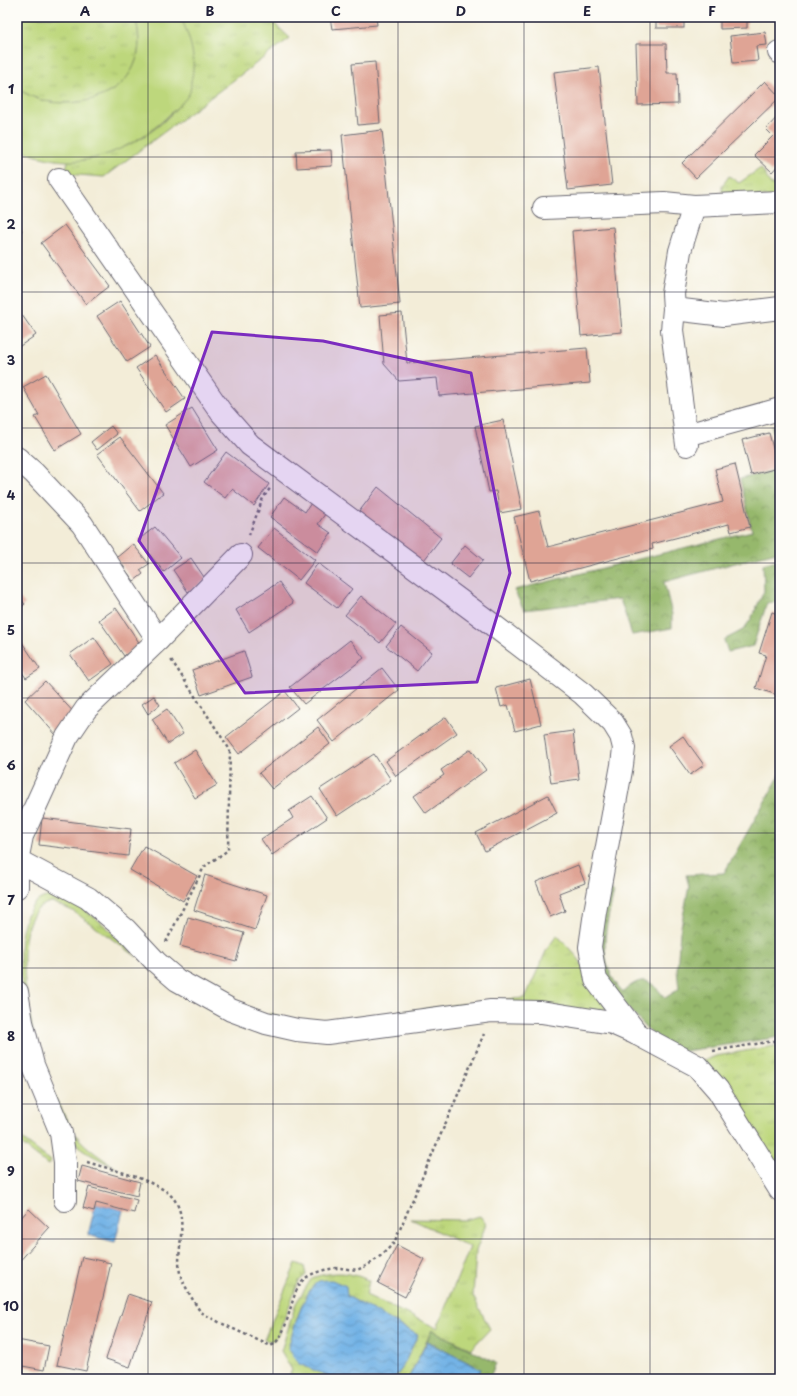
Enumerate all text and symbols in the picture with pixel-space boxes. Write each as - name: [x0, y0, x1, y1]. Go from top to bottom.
- text: A: [80, 1, 90, 20]
- text: B: [206, 1, 215, 20]
- text: C: [331, 1, 341, 20]
- text: D: [456, 1, 466, 20]
- text: E: [583, 1, 591, 20]
- text: F: [708, 1, 716, 20]
- text: 1: [8, 79, 14, 98]
- text: 2: [6, 214, 16, 233]
- text: 3: [7, 350, 16, 369]
- text: 4: [7, 485, 16, 504]
- text: 5: [7, 620, 15, 639]
- text: 6: [6, 755, 16, 774]
- text: 7: [7, 890, 15, 909]
- text: 8: [7, 1026, 15, 1045]
- text: 9: [7, 1161, 15, 1180]
- text: 10: [3, 1296, 19, 1315]

